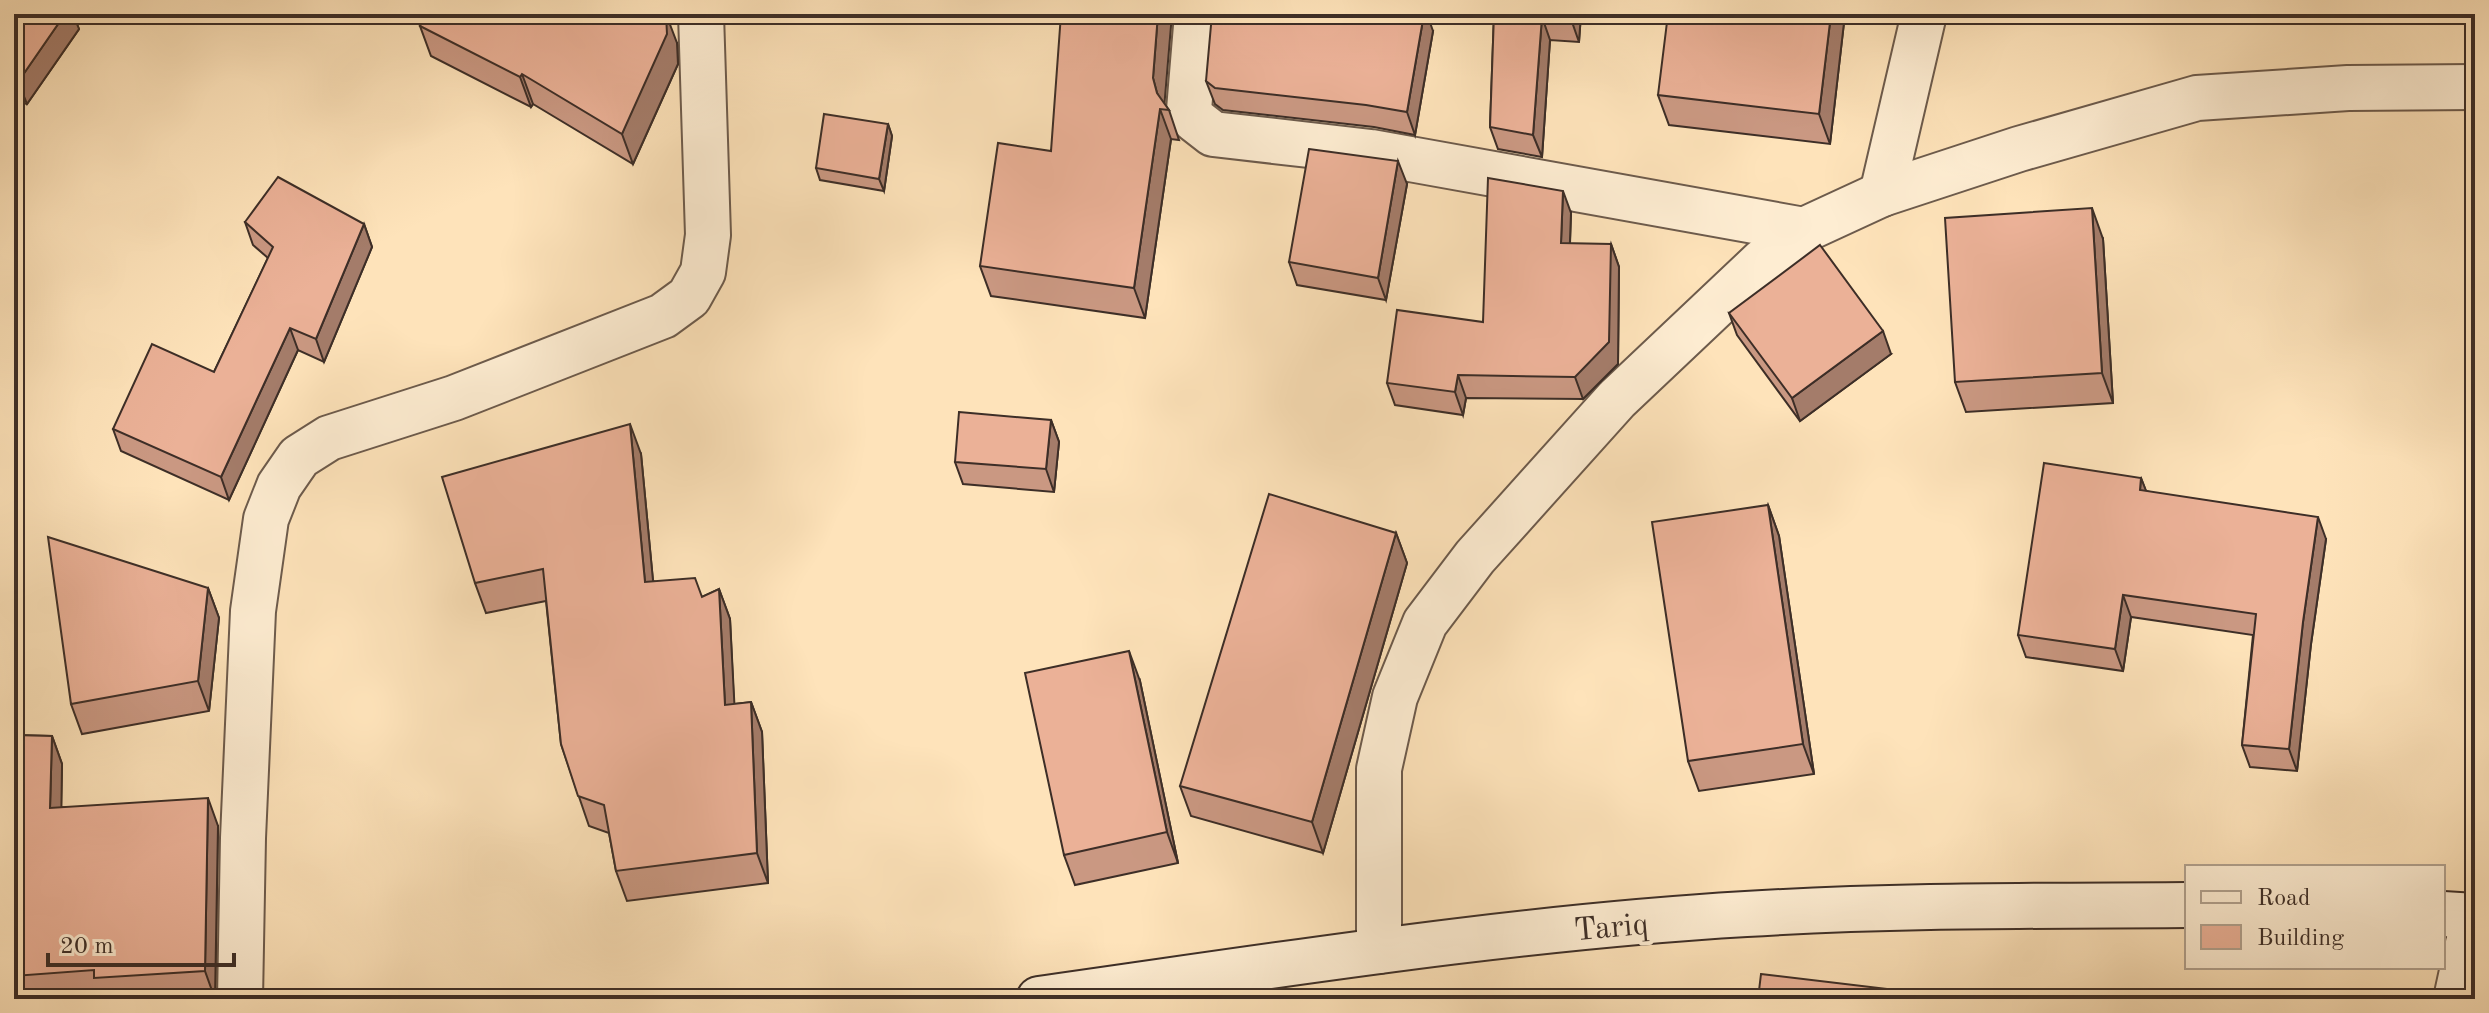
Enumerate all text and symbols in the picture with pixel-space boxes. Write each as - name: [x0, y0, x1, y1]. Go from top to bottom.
- legend: [2185, 865, 2445, 969]
- text: Road: [2257, 887, 2310, 911]
- street label: Tariq: [1573, 910, 1650, 948]
- scale bar: [48, 917, 234, 967]
- text: Building: [2257, 927, 2344, 951]
- text: 20 m: [60, 935, 114, 959]

